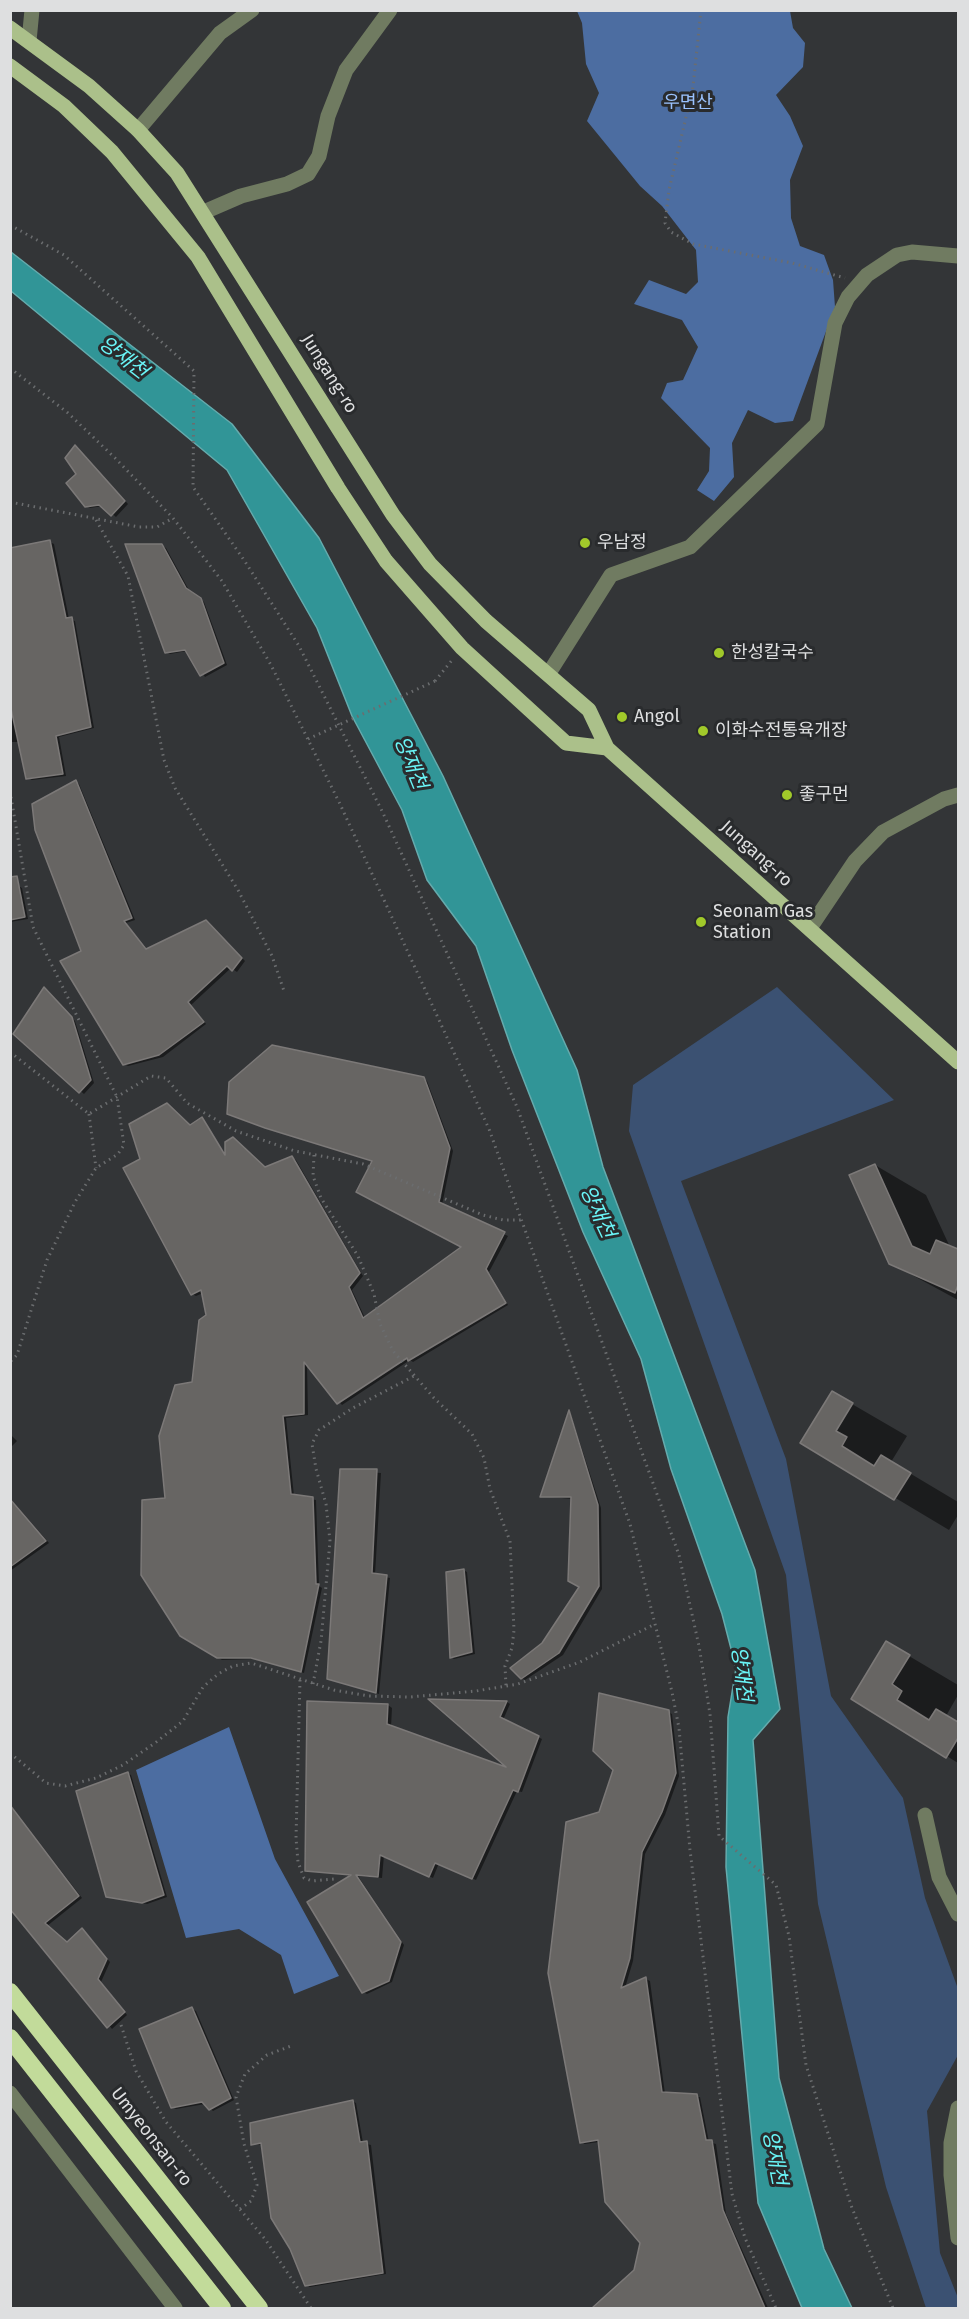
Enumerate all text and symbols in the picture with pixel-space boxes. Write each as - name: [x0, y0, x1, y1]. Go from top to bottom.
- park label: 우면산: [663, 92, 713, 114]
- street label: Jungang-ro: [296, 330, 362, 418]
- water label: 양재천: [94, 332, 152, 384]
- place label: 우남정: [597, 532, 647, 554]
- marker: 우남정: [578, 536, 592, 550]
- place label: 한성칼국수: [731, 642, 814, 664]
- marker: 한성칼국수: [712, 646, 726, 660]
- place label: Angol: [634, 706, 680, 728]
- marker: Angol: [615, 710, 629, 724]
- place label: 이화수전통육개장: [715, 720, 847, 742]
- marker: 이화수전통육개장: [696, 724, 710, 738]
- water label: 양재천: [389, 733, 431, 793]
- place label: 좋구먼: [799, 784, 849, 806]
- marker: 좋구먼: [780, 788, 794, 802]
- street label: Jungang-ro: [716, 816, 796, 892]
- place label: Seonam Gas Station: [713, 901, 813, 944]
- marker: Seonam Gas Station: [694, 915, 708, 929]
- water label: 양재천: [574, 1182, 620, 1242]
- water label: 양재천: [726, 1645, 756, 1703]
- street label: Umyeonsan-ro: [106, 2083, 196, 2191]
- water label: 양재천: [757, 2129, 791, 2187]

